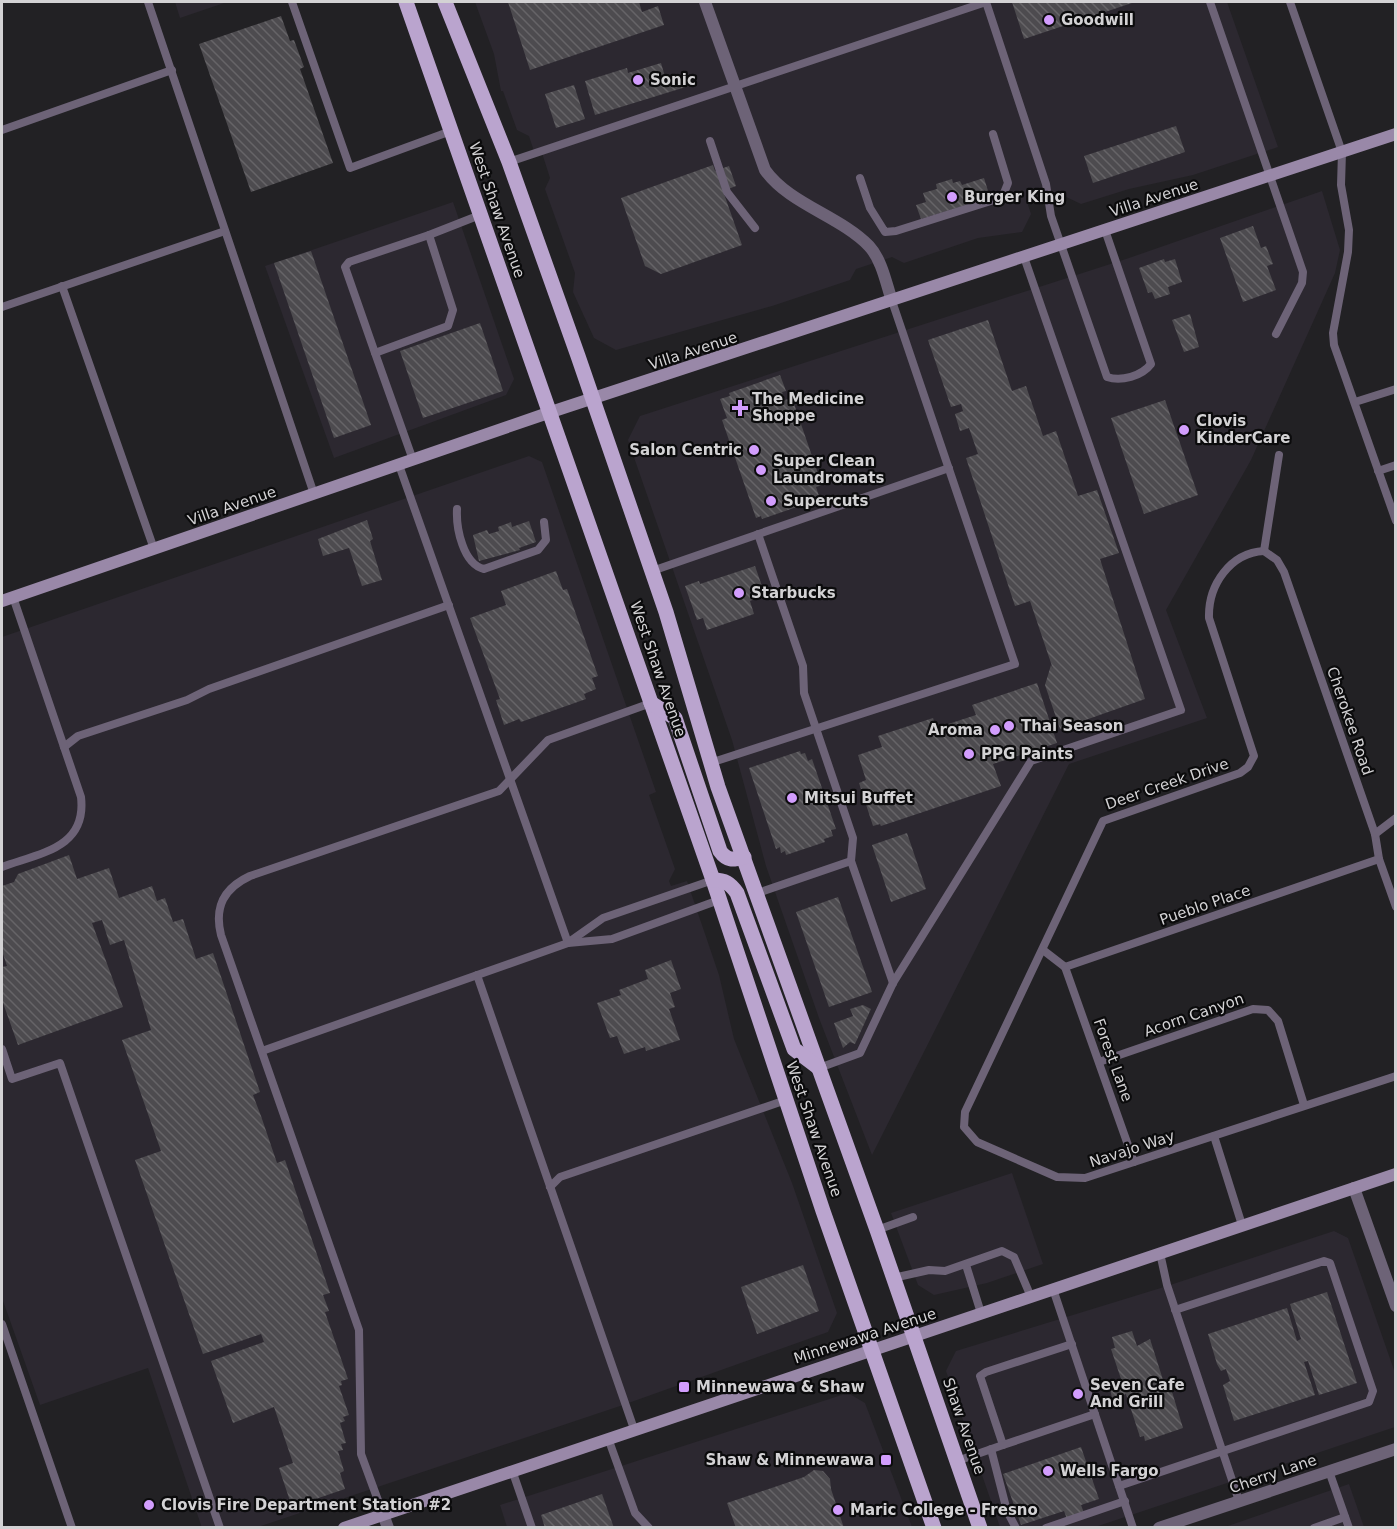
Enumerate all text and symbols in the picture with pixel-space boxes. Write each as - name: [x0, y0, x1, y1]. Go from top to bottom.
- place label: Goodwill: [1061, 11, 1134, 29]
- marker: Goodwill: [1042, 13, 1056, 27]
- place label: Sonic: [650, 71, 696, 89]
- marker: Sonic: [631, 73, 645, 87]
- street label: West Shaw Avenue: [465, 140, 529, 280]
- street label: Villa Avenue: [1107, 175, 1201, 221]
- place label: Burger King: [964, 188, 1065, 206]
- marker: Burger King: [945, 190, 959, 204]
- street label: Villa Avenue: [646, 328, 740, 374]
- place label: The Medicine Shoppe: [752, 390, 864, 425]
- marker: The Medicine Shoppe: [733, 401, 747, 415]
- place label: Clovis KinderCare: [1196, 412, 1290, 447]
- marker: Clovis KinderCare: [1177, 423, 1191, 437]
- place label: Salon Centric: [629, 441, 742, 459]
- marker: Salon Centric: [747, 443, 761, 457]
- place label: Super Clean Laundromats: [773, 452, 884, 487]
- marker: Super Clean Laundromats: [754, 463, 768, 477]
- street label: Villa Avenue: [186, 482, 278, 530]
- place label: Supercuts: [783, 492, 869, 510]
- marker: Supercuts: [764, 494, 778, 508]
- place label: Starbucks: [751, 584, 836, 602]
- marker: Starbucks: [732, 586, 746, 600]
- street label: West Shaw Avenue: [626, 599, 690, 739]
- street label: Cherokee Road: [1323, 665, 1377, 777]
- place label: Thai Season: [1021, 717, 1123, 735]
- marker: Thai Season: [1002, 719, 1016, 733]
- place label: Aroma: [928, 721, 983, 739]
- marker: Aroma: [988, 723, 1002, 737]
- place label: PPG Paints: [981, 745, 1073, 763]
- marker: PPG Paints: [962, 747, 976, 761]
- street label: Deer Creek Drive: [1103, 754, 1231, 814]
- place label: Mitsui Buffet: [804, 789, 913, 807]
- marker: Mitsui Buffet: [785, 791, 799, 805]
- street label: Pueblo Place: [1157, 881, 1253, 929]
- street label: Acorn Canyon: [1142, 990, 1246, 1040]
- street label: Forest Lane: [1090, 1016, 1136, 1104]
- street label: West Shaw Avenue: [782, 1059, 846, 1199]
- street label: Navajo Way: [1087, 1127, 1177, 1171]
- street label: Minnewawa Avenue: [791, 1304, 939, 1368]
- street label: Shaw Avenue: [939, 1375, 989, 1477]
- place label: Seven Cafe And Grill: [1090, 1376, 1185, 1411]
- place label: Minnewawa & Shaw: [696, 1378, 865, 1396]
- marker: Minnewawa & Shaw: [677, 1380, 691, 1394]
- marker: Seven Cafe And Grill: [1071, 1387, 1085, 1401]
- place label: Shaw & Minnewawa: [705, 1451, 874, 1469]
- street label: Cherry Lane: [1227, 1451, 1319, 1497]
- marker: Shaw & Minnewawa: [879, 1453, 893, 1467]
- place label: Wells Fargo: [1060, 1462, 1159, 1480]
- marker: Wells Fargo: [1041, 1464, 1055, 1478]
- place label: Clovis Fire Department Station #2: [161, 1496, 451, 1514]
- marker: Clovis Fire Department Station #2: [142, 1498, 156, 1512]
- place label: Maric College - Fresno: [850, 1501, 1038, 1519]
- marker: Maric College - Fresno: [831, 1503, 845, 1517]

